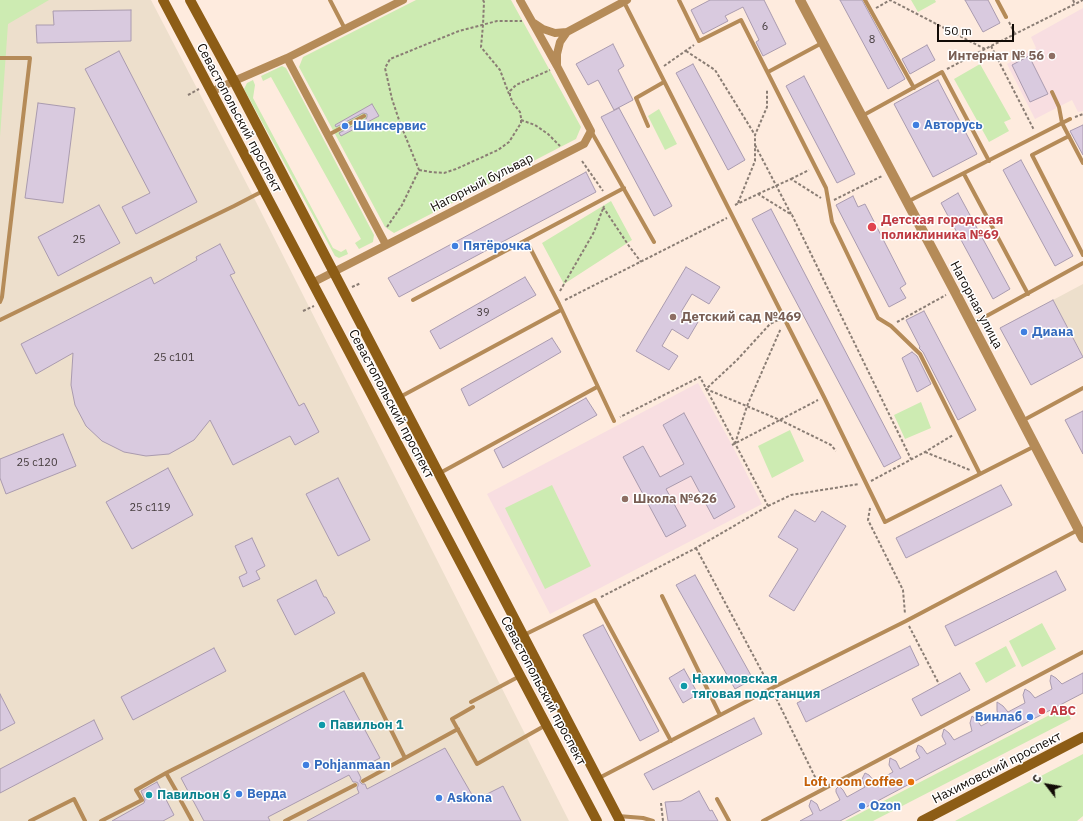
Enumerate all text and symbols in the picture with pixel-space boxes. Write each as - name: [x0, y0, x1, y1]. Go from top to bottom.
- scale bar: [939, 16, 1016, 42]
- house number: 6: [762, 20, 768, 34]
- text: 50 m: [944, 23, 972, 38]
- house number: 8: [869, 33, 875, 47]
- street label: Севастопольский проспект: [193, 41, 285, 195]
- place label: Интернат № 56: [948, 48, 1044, 64]
- marker: Интернат № 56: [1047, 51, 1057, 61]
- place label: Авторусь: [924, 117, 983, 133]
- place label: Шинсервис: [353, 118, 426, 134]
- marker: Авторусь: [911, 120, 921, 130]
- marker: Шинсервис: [340, 121, 350, 131]
- street label: Нагорный бульвар: [428, 150, 536, 216]
- place label: Детская городская поликлиника №69: [881, 212, 1003, 243]
- marker: Детская городская поликлиника №69: [866, 221, 878, 233]
- house number: 25: [72, 233, 86, 247]
- place label: Пятёрочка: [463, 238, 531, 254]
- marker: Пятёрочка: [450, 241, 460, 251]
- street label: Нагорная улица: [946, 259, 1006, 351]
- house number: 39: [476, 306, 490, 320]
- place label: Детский сад №469: [681, 309, 801, 325]
- marker: Детский сад №469: [668, 312, 678, 322]
- place label: Диана: [1032, 324, 1073, 340]
- street label: Севастопольский проспект: [345, 327, 437, 481]
- marker: Диана: [1019, 327, 1029, 337]
- house number: 25 с101: [153, 351, 195, 365]
- house number: 25 с120: [16, 456, 58, 470]
- place label: Школа №626: [633, 491, 717, 507]
- marker: Школа №626: [620, 494, 630, 504]
- house number: 25 с119: [129, 501, 171, 515]
- street label: Севастопольский проспект: [497, 614, 589, 768]
- place label: Нахимовская тяговая подстанция: [692, 671, 820, 702]
- marker: Нахимовская тяговая подстанция: [679, 681, 689, 691]
- place label: ABC: [1050, 703, 1076, 719]
- marker: ABC: [1037, 706, 1047, 716]
- place label: Винлаб: [975, 709, 1022, 725]
- marker: Винлаб: [1025, 712, 1035, 722]
- place label: Павильон 1: [330, 717, 403, 733]
- marker: Павильон 1: [317, 720, 327, 730]
- street label: Нахимовский проспект: [930, 729, 1064, 807]
- place label: Pohjanmaan: [314, 757, 390, 773]
- marker: Pohjanmaan: [301, 760, 311, 770]
- north arrow: [1027, 765, 1067, 805]
- text: С: [1029, 772, 1045, 786]
- place label: Loft room coffee: [804, 774, 903, 790]
- marker: Loft room coffee: [906, 777, 916, 787]
- place label: Верда: [247, 786, 287, 802]
- place label: Павильон 6: [157, 787, 230, 803]
- marker: Верда: [234, 789, 244, 799]
- marker: Павильон 6: [144, 790, 154, 800]
- place label: Askona: [447, 790, 492, 806]
- marker: Askona: [434, 793, 444, 803]
- place label: Ozon: [870, 798, 901, 814]
- marker: Ozon: [857, 801, 867, 811]

